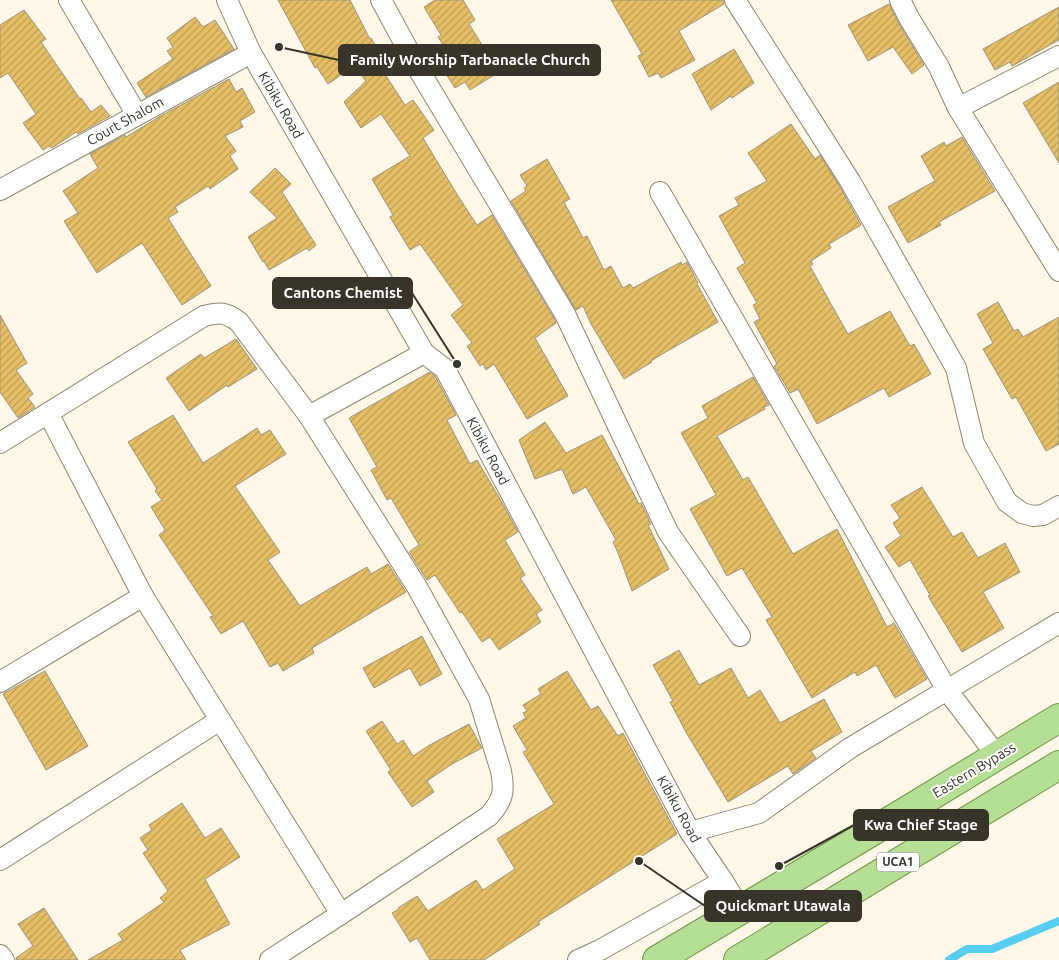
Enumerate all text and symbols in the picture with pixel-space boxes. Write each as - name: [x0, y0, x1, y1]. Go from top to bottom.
- callout: Family Worship Tarbanacle Church: [339, 45, 600, 75]
- text: Family Worship Tarbanacle Church: [350, 51, 590, 68]
- street label: Kibiku Road: [255, 69, 307, 141]
- street label: Court Shalom: [84, 93, 166, 149]
- callout: Cantons Chemist: [273, 278, 412, 308]
- text: Cantons Chemist: [284, 284, 403, 301]
- street label: Kibiku Road: [463, 414, 513, 488]
- street label: Eastern Bypass: [930, 739, 1018, 801]
- street label: Kibiku Road: [654, 773, 704, 845]
- callout: Kwa Chief Stage: [854, 810, 988, 840]
- text: Kwa Chief Stage: [864, 816, 978, 833]
- road number: UCA1: [877, 852, 919, 872]
- callout: Quickmart Utawala: [705, 891, 861, 921]
- text: Quickmart Utawala: [715, 897, 851, 914]

